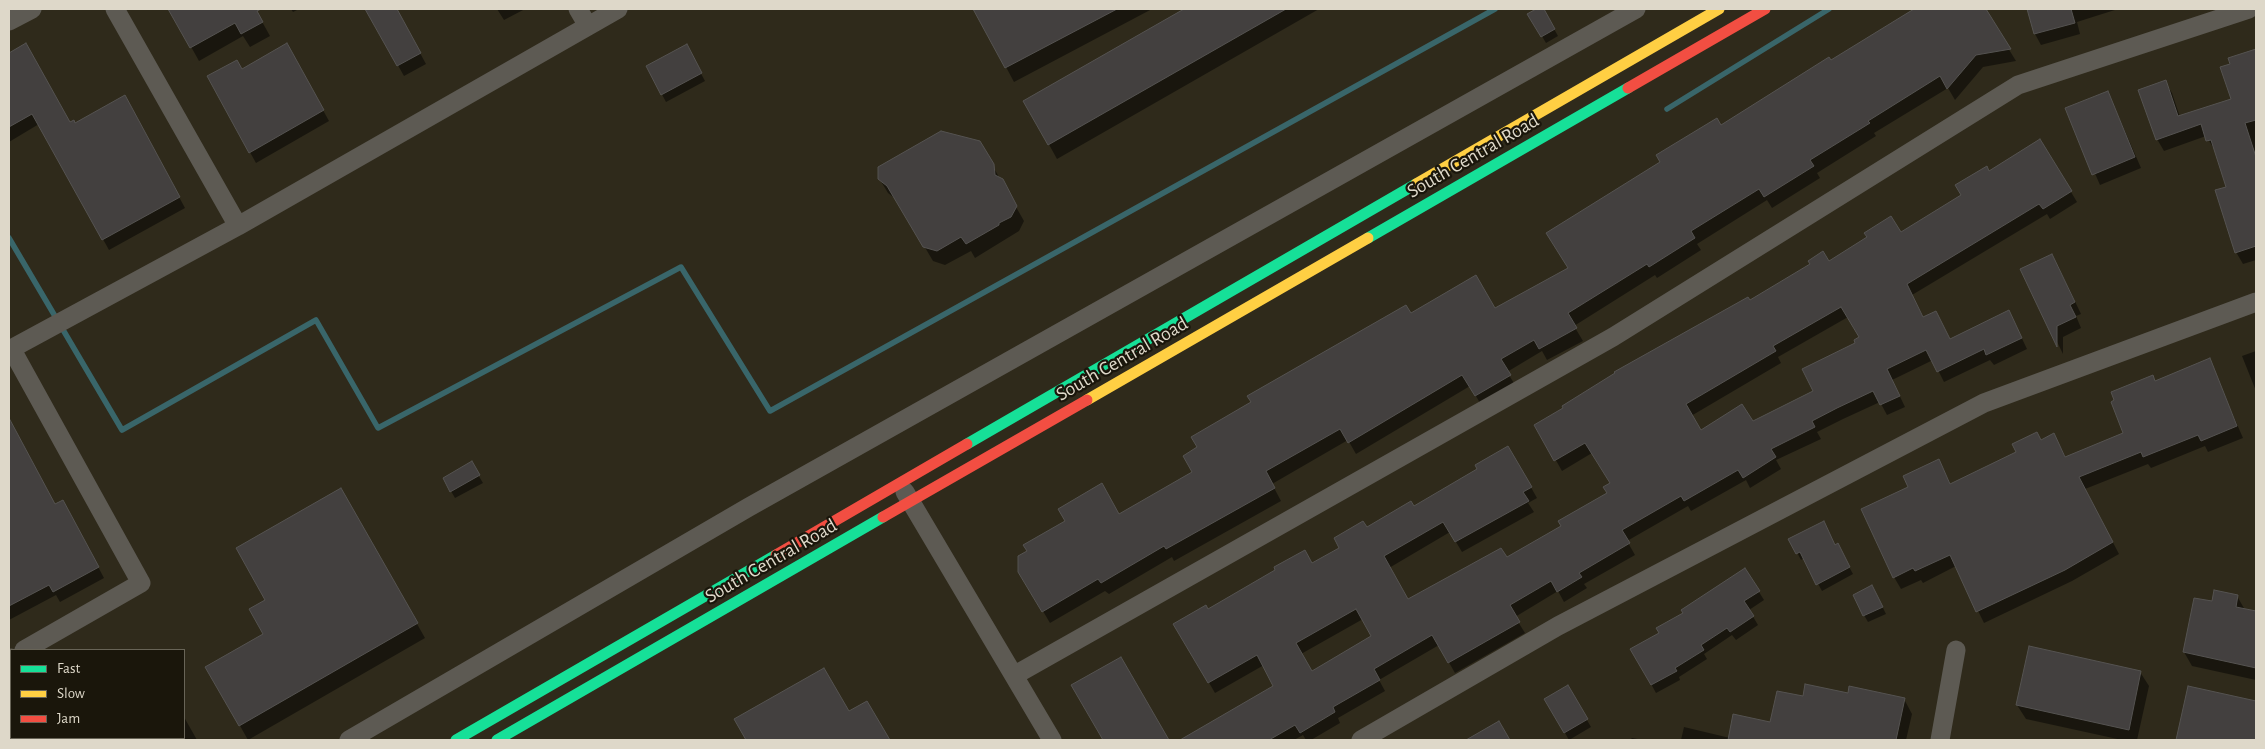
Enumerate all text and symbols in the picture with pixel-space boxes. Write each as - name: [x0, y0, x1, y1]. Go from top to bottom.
- street label: South Central Road: [1403, 108, 1543, 204]
- street label: South Central Road: [1052, 311, 1192, 407]
- street label: South Central Road: [701, 513, 841, 609]
- legend: [10, 649, 185, 739]
- text: Fast: [57, 661, 80, 676]
- text: Slow: [57, 686, 85, 701]
- text: Jam: [57, 711, 80, 726]

